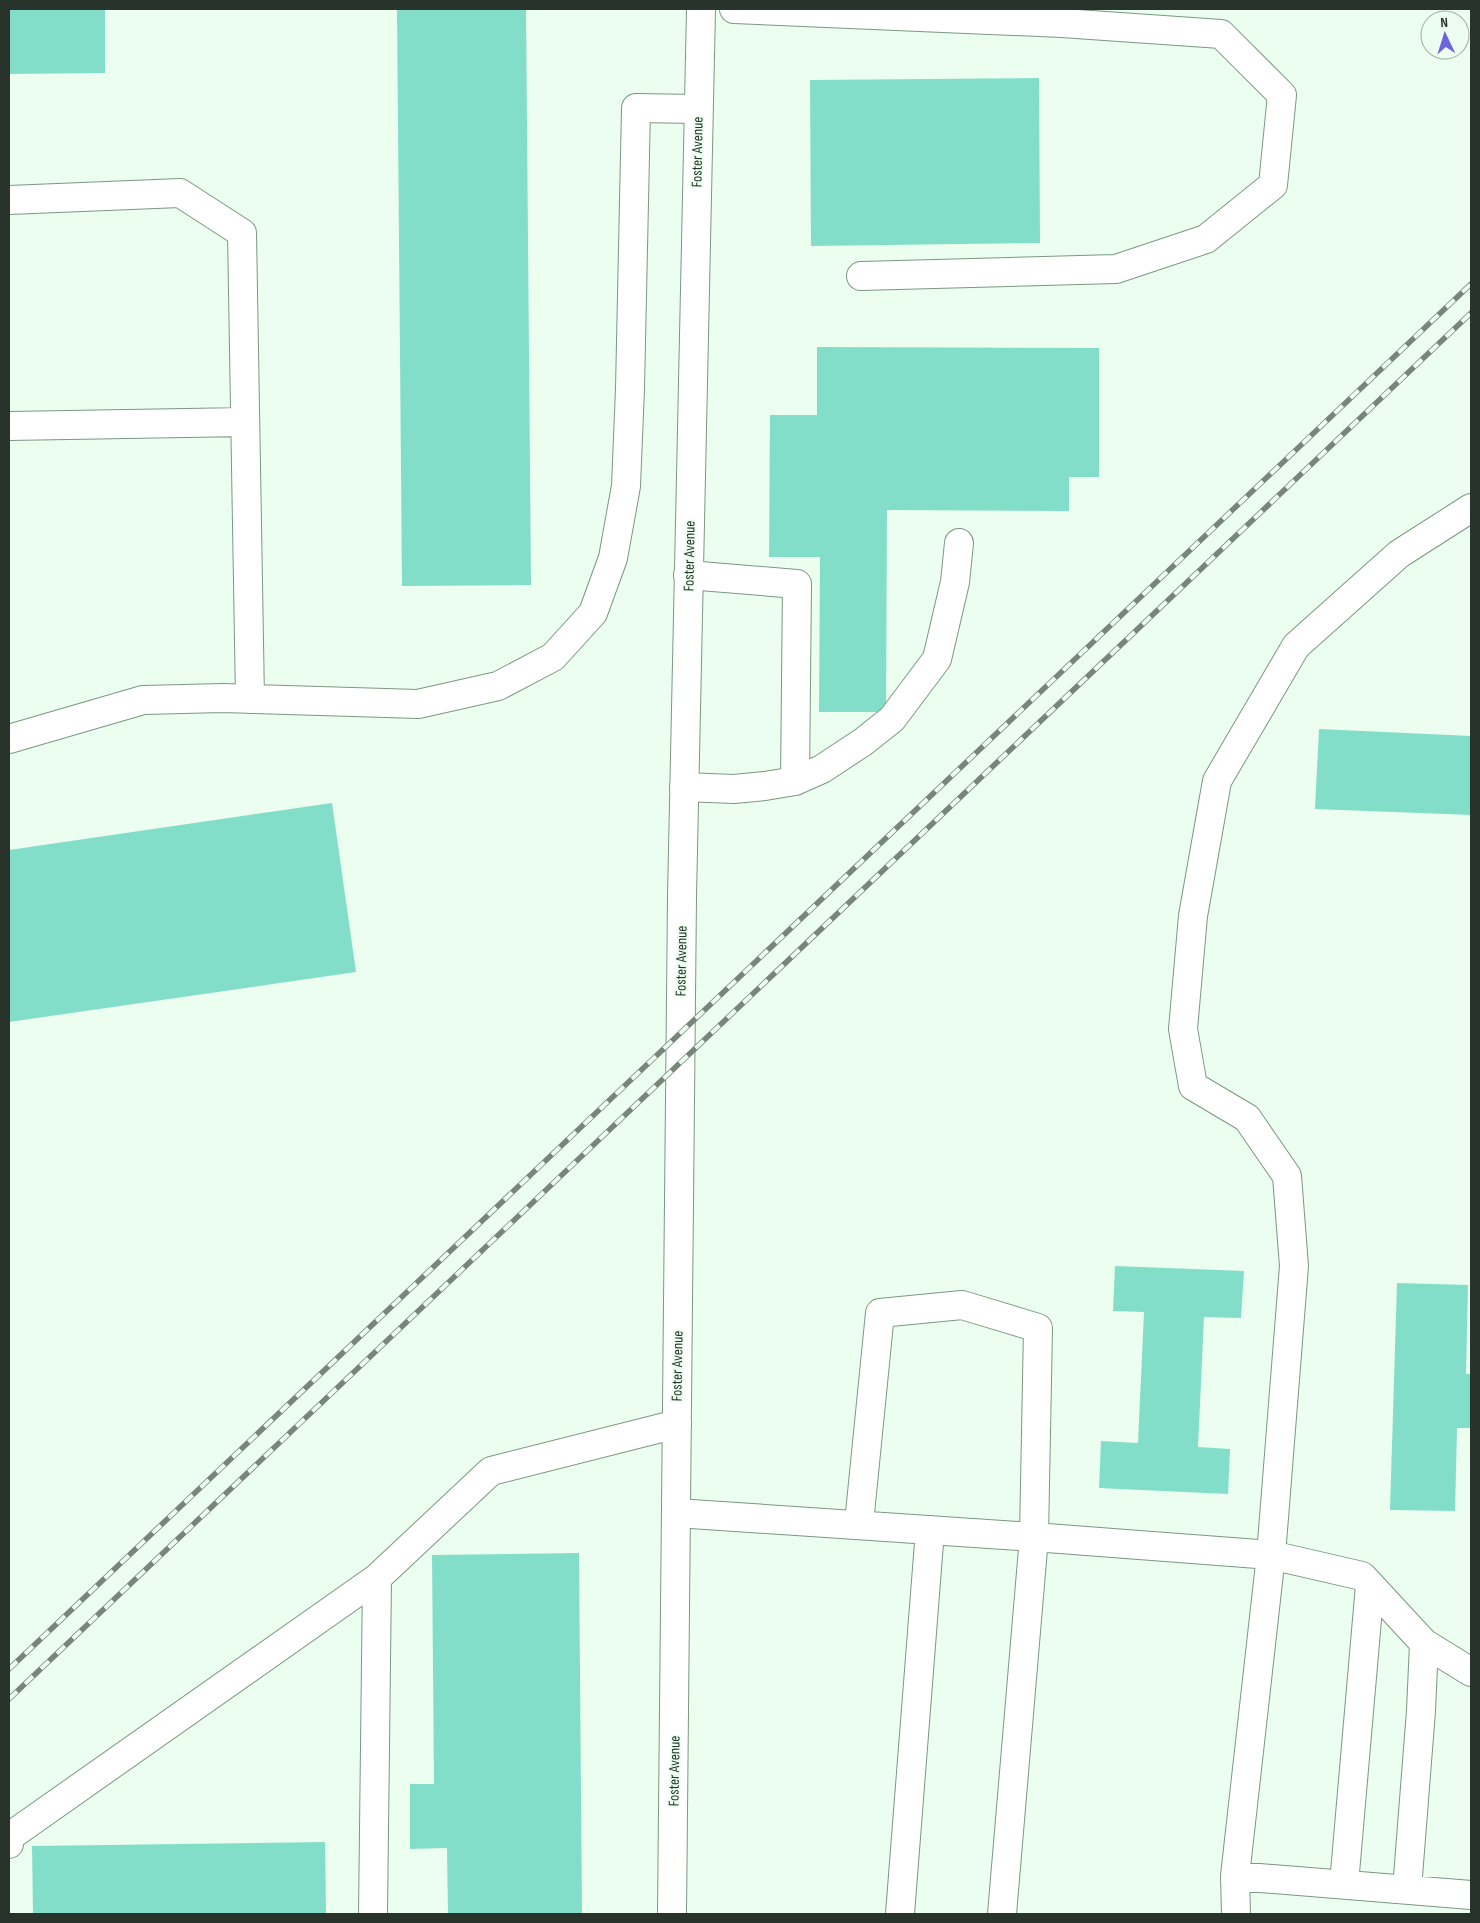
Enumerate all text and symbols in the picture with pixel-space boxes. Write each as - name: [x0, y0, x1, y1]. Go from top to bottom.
- north arrow: [1420, 10, 1470, 60]
- text: N: [1440, 14, 1448, 31]
- street label: Foster Avenue: [687, 116, 708, 188]
- street label: Foster Avenue: [679, 520, 700, 592]
- street label: Foster Avenue: [671, 925, 692, 997]
- street label: Foster Avenue: [667, 1330, 688, 1402]
- street label: Foster Avenue: [664, 1735, 685, 1807]

